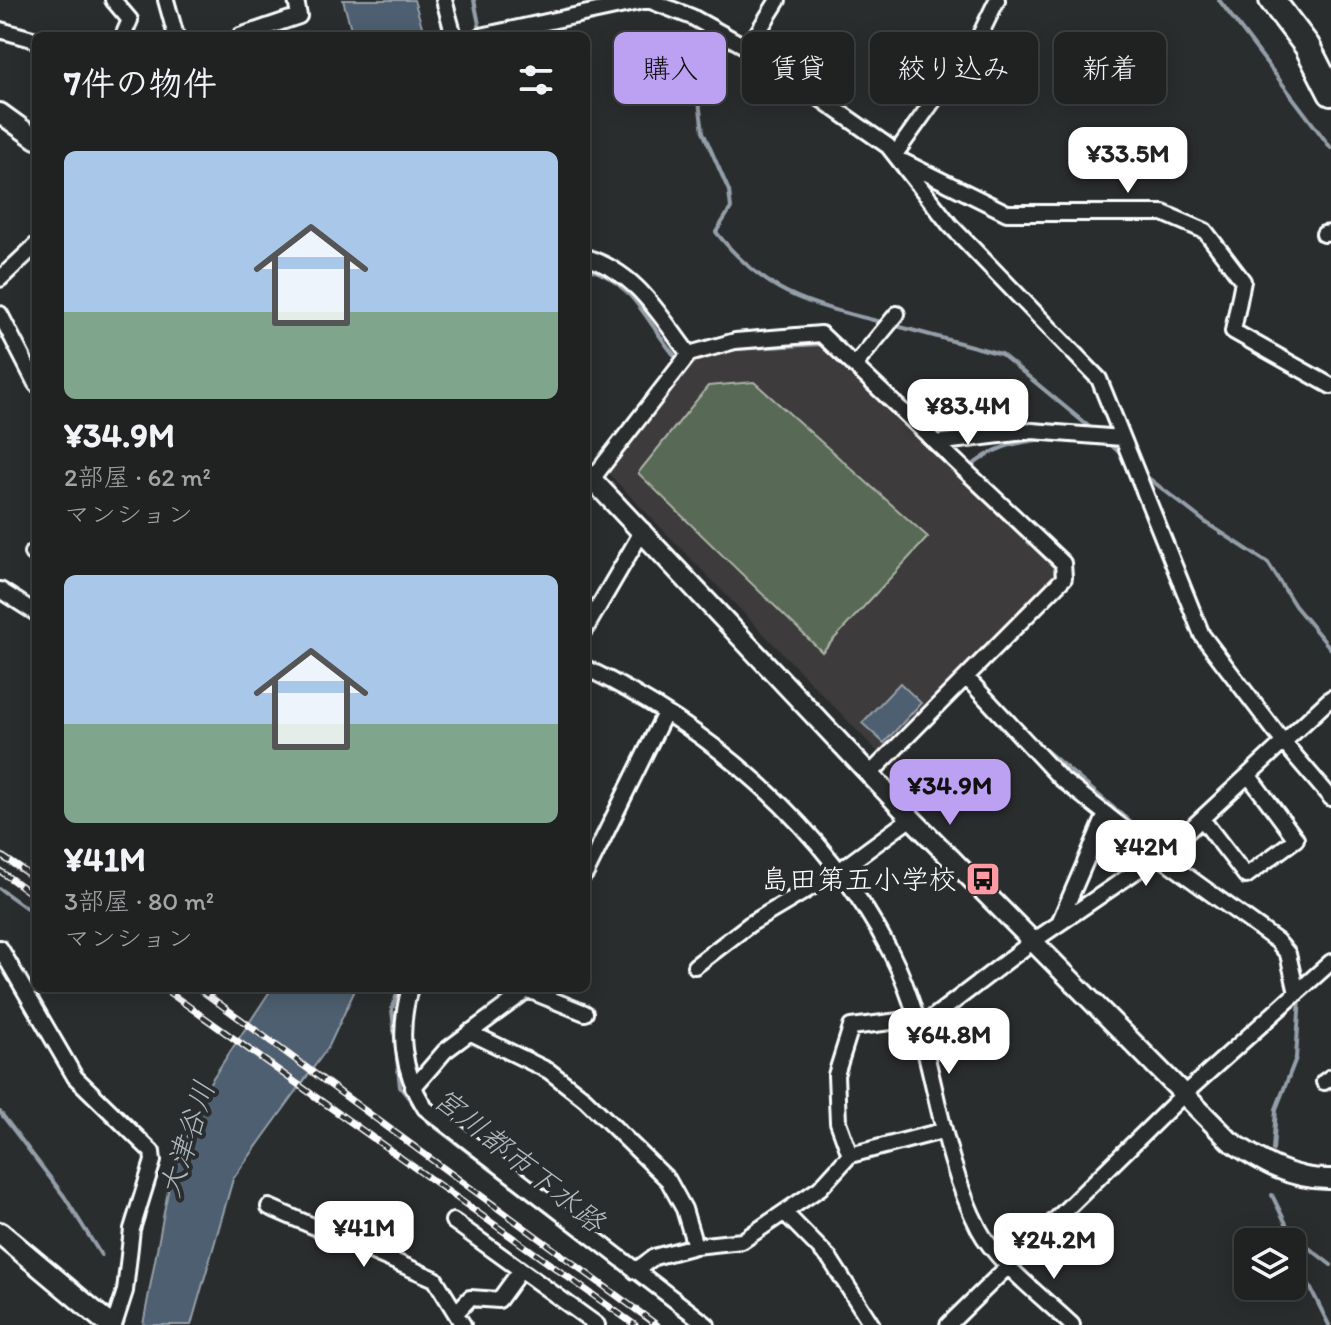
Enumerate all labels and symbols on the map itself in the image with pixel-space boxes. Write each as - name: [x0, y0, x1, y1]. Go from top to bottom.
- pin: ¥33.5M: [1063, 127, 1193, 195]
- pin: ¥83.4M: [903, 379, 1033, 447]
- pin: ¥34.9M: [885, 759, 1015, 827]
- pin: ¥42M: [1099, 820, 1193, 888]
- bus stop icon: 島田第五小学校: [964, 860, 1002, 898]
- place label: 島田第五小学校: [761, 862, 957, 896]
- pin: ¥64.8M: [884, 1008, 1014, 1076]
- water label: 大津谷川: [150, 1076, 223, 1202]
- water label: 宮川都市下水路: [426, 1079, 614, 1241]
- pin: ¥41M: [317, 1201, 411, 1269]
- pin: ¥24.2M: [989, 1213, 1119, 1281]

